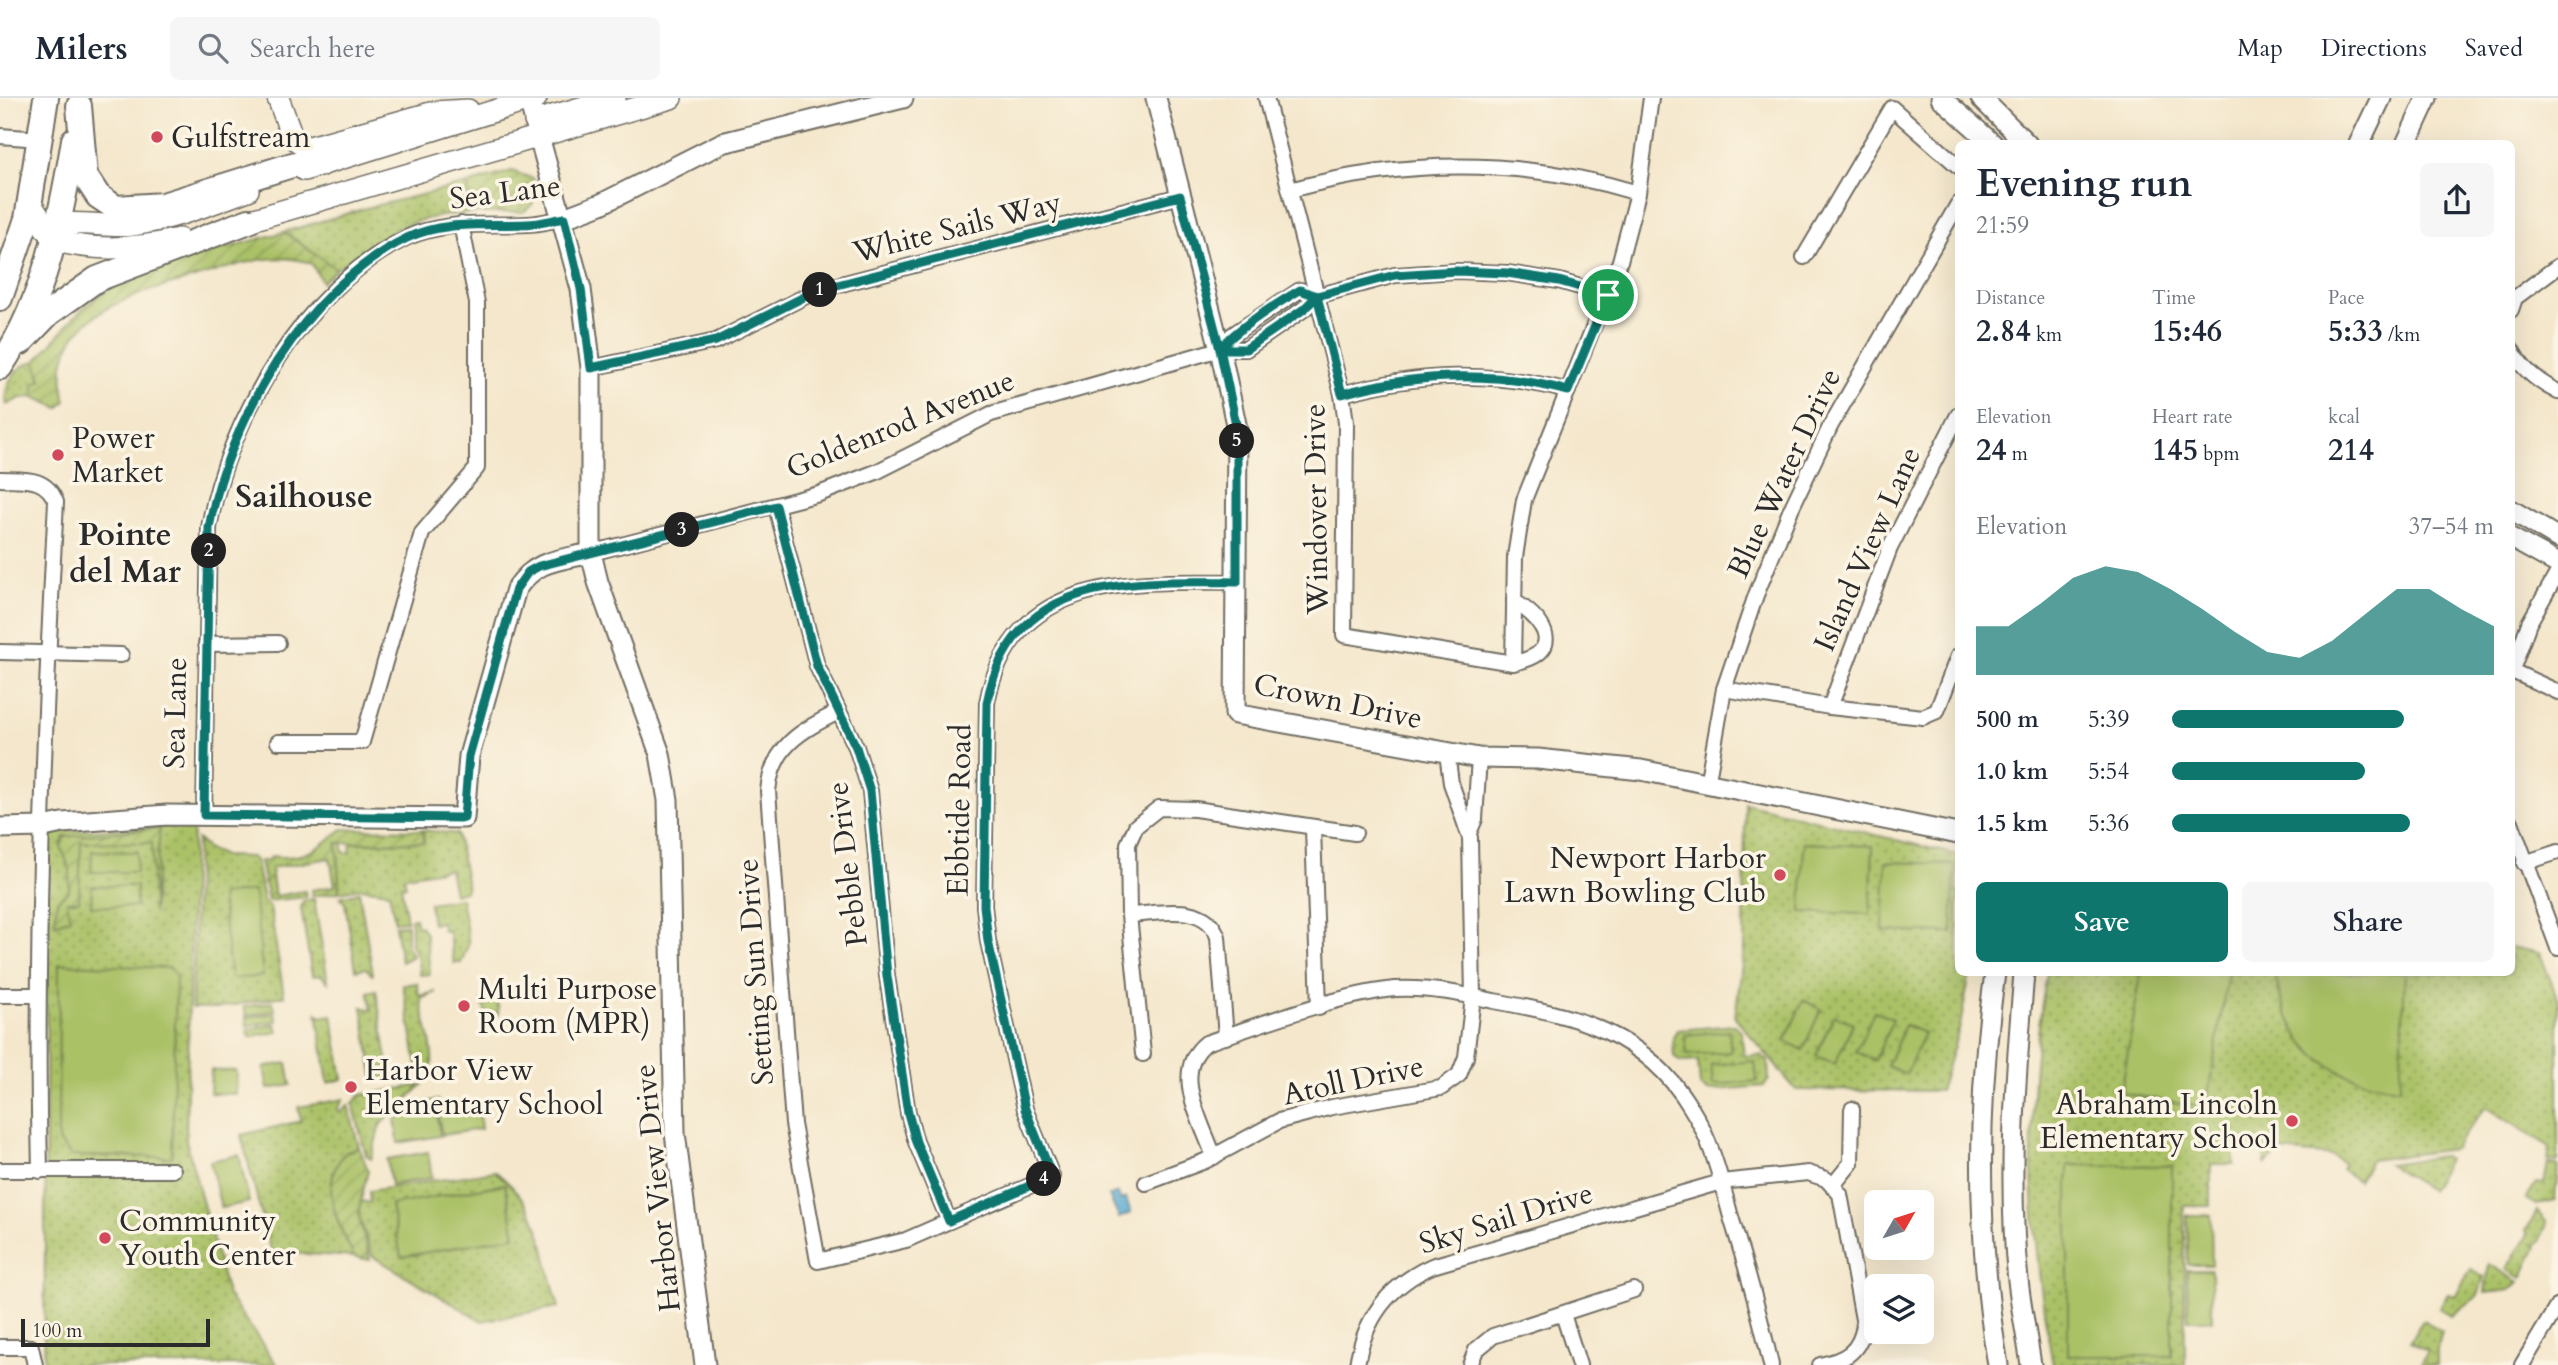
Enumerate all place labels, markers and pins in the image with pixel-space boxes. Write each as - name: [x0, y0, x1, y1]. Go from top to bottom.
- place label: Gulfstream: [171, 117, 311, 158]
- marker: Gulfstream: [149, 129, 165, 145]
- pin: [1578, 265, 1638, 325]
- pin: 1: [802, 272, 838, 308]
- place label: Power Market: [72, 418, 164, 493]
- pin: 5: [1220, 424, 1254, 458]
- marker: Power Market: [50, 447, 66, 463]
- pin: 3: [664, 512, 700, 548]
- pin: 2: [192, 533, 227, 568]
- place label: Newport Harbor Lawn Bowling Club: [1504, 838, 1766, 913]
- marker: Newport Harbor Lawn Bowling Club: [1772, 867, 1788, 883]
- place label: Multi Purpose Room (MPR): [478, 969, 657, 1044]
- marker: Multi Purpose Room (MPR): [456, 998, 472, 1014]
- place label: Harbor View Elementary School: [365, 1050, 604, 1125]
- marker: Harbor View Elementary School: [343, 1079, 359, 1095]
- place label: Abraham Lincoln Elementary School: [2040, 1084, 2278, 1159]
- marker: Abraham Lincoln Elementary School: [2284, 1113, 2300, 1129]
- pin: 4: [1026, 1162, 1062, 1196]
- place label: Community Youth Center: [119, 1201, 296, 1276]
- marker: Community Youth Center: [97, 1230, 113, 1246]

